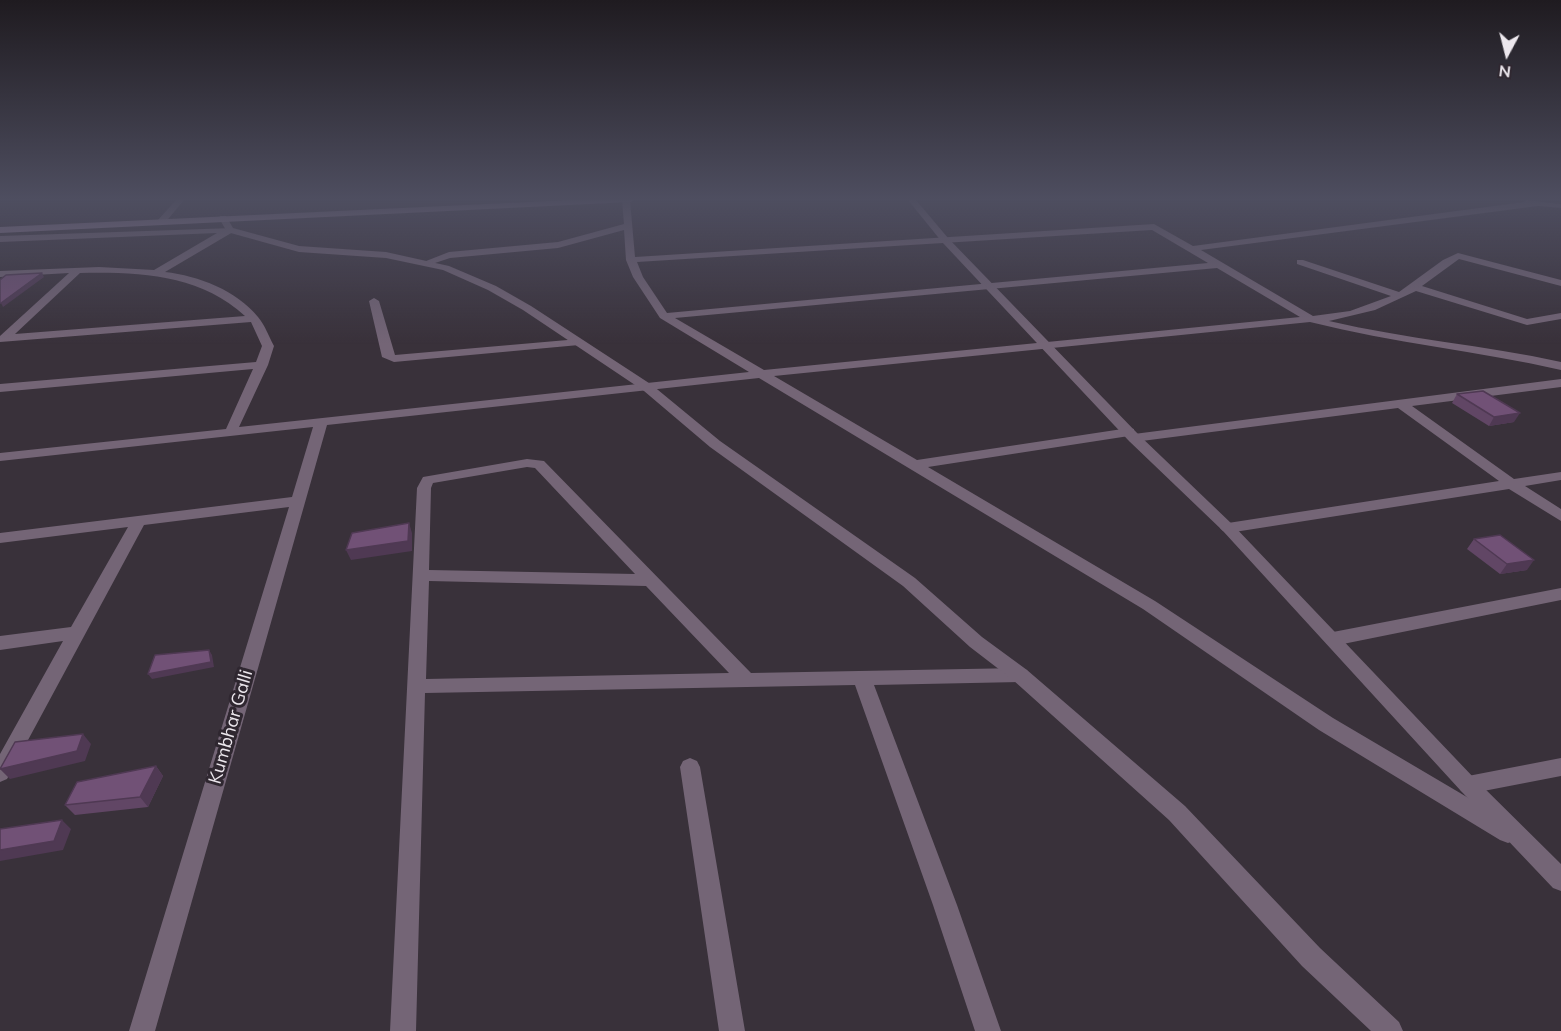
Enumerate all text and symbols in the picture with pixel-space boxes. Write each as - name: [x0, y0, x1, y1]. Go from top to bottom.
- north arrow: [1477, 24, 1537, 84]
- text: N: [1498, 61, 1512, 83]
- street label: Kumbhar Galli: [204, 667, 258, 787]

